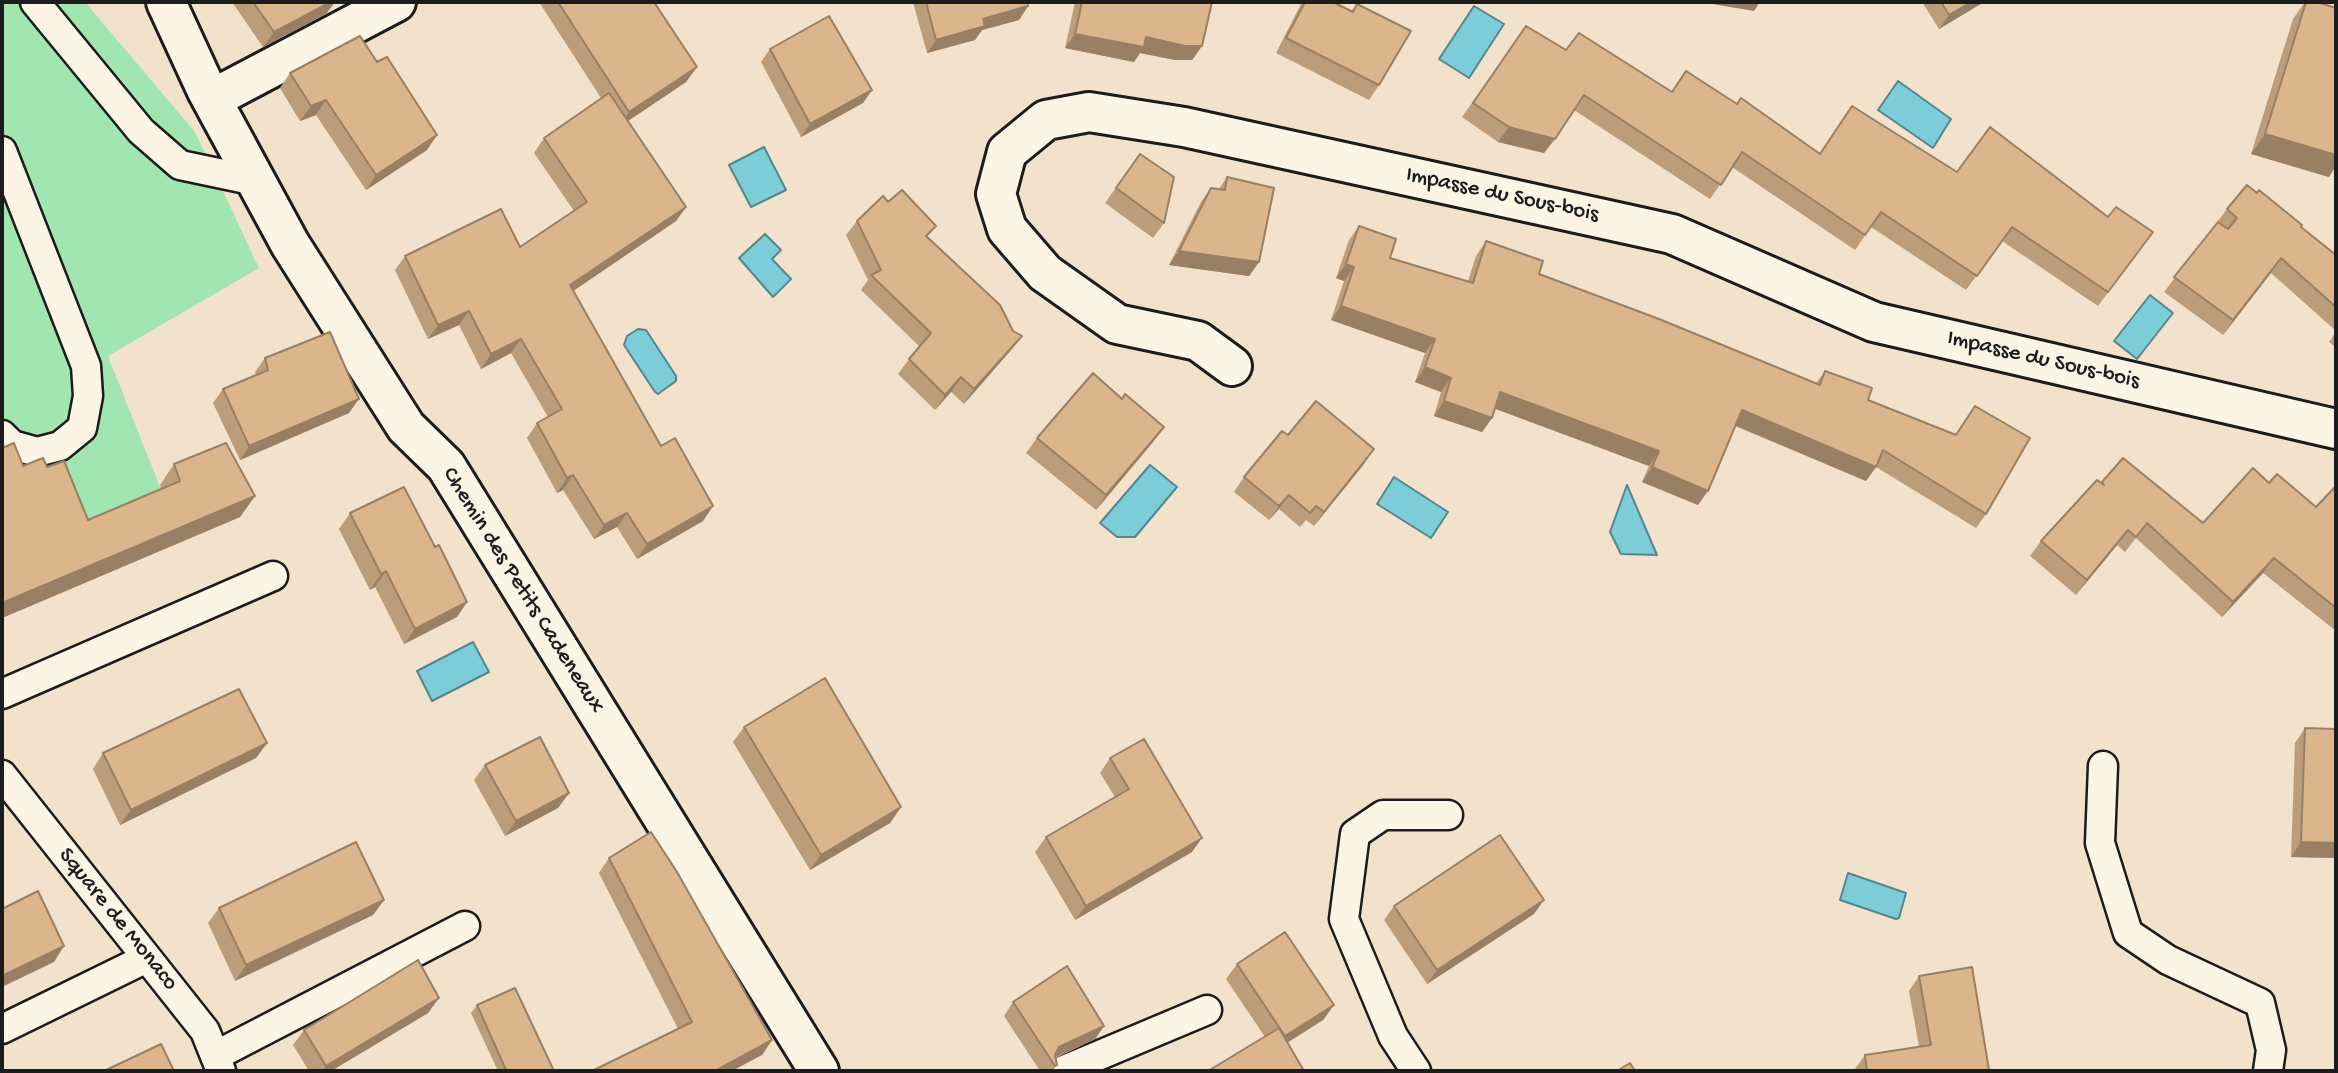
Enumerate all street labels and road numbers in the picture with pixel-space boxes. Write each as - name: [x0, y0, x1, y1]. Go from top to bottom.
- street label: Impasse du Sous-bois: [1403, 162, 1601, 230]
- street label: Impasse du Sous-bois: [1944, 325, 2142, 397]
- street label: Chemin des Petits Cadeneaux: [435, 463, 609, 719]
- street label: Square de Monaco: [51, 843, 183, 997]

